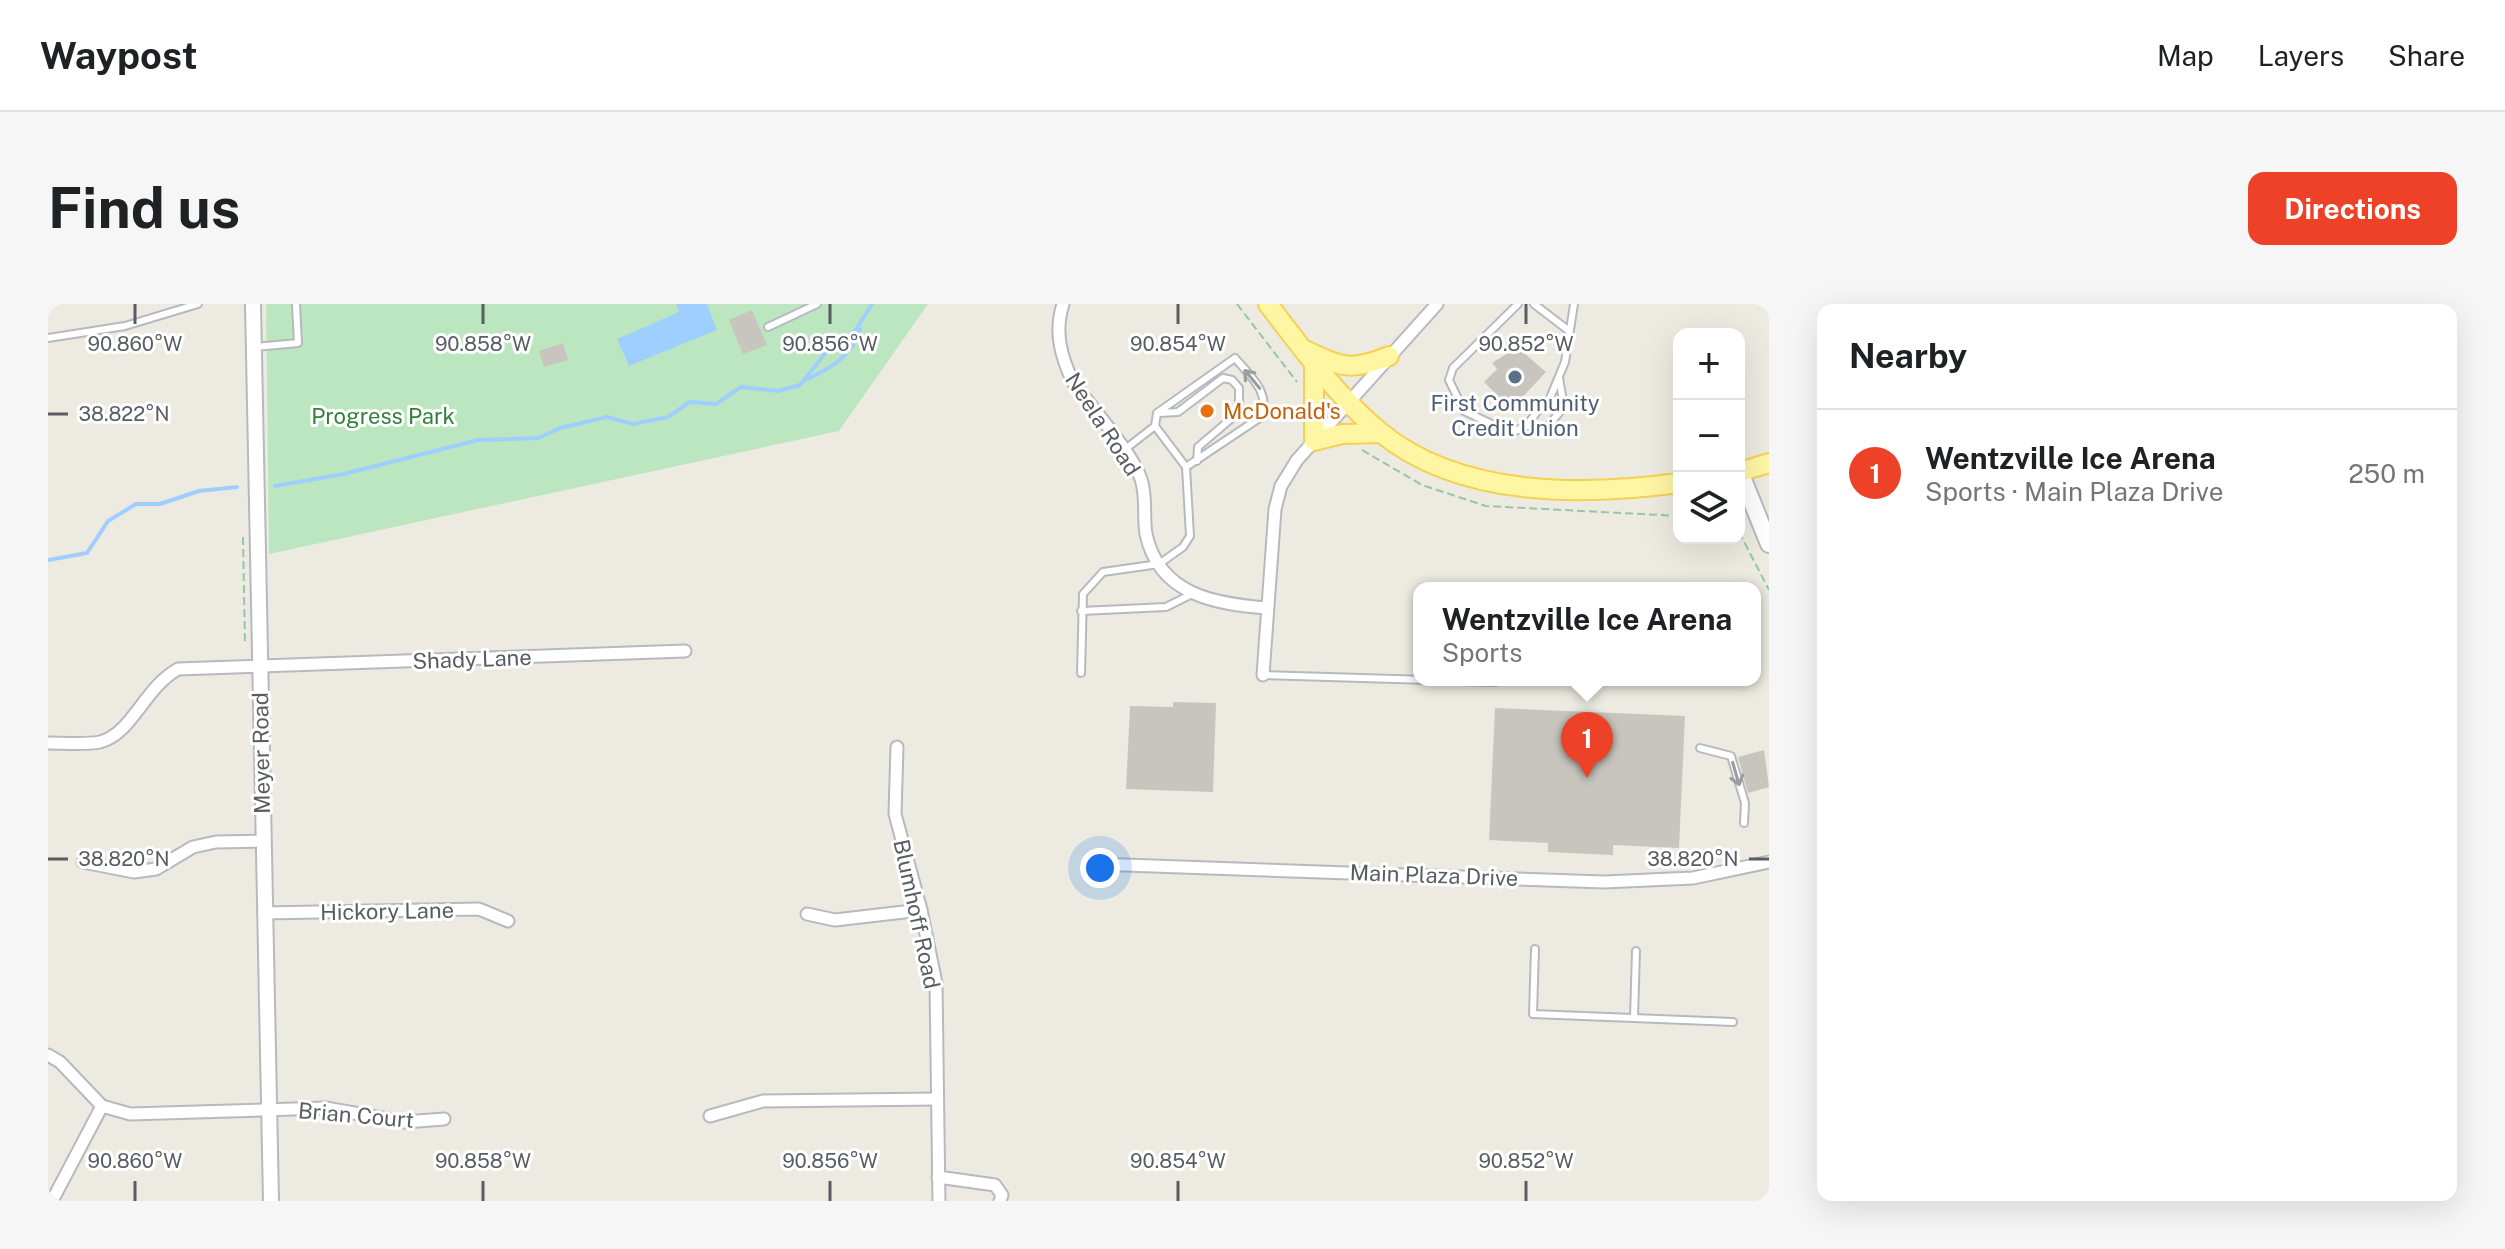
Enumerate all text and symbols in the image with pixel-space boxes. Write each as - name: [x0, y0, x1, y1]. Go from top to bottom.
- text: Waypost: [40, 33, 198, 78]
- text: Map: [2157, 39, 2214, 72]
- text: Layers: [2258, 39, 2344, 72]
- text: Share: [2388, 39, 2465, 72]
- button: Directions: [2248, 172, 2457, 245]
- text: Find us: [48, 175, 240, 241]
- map controls: [1673, 328, 1745, 544]
- button: +: [1673, 328, 1745, 400]
- text: 90.860°W: [88, 332, 182, 356]
- text: 90.858°W: [435, 332, 531, 356]
- text: 90.856°W: [782, 332, 878, 356]
- text: 90.854°W: [1130, 332, 1226, 356]
- text: 90.852°W: [1478, 332, 1574, 356]
- text: Nearby: [1849, 336, 1967, 376]
- street label: Neela Road: [1060, 368, 1146, 480]
- marker: First Community Credit Union: [1506, 368, 1524, 386]
- one-way arrow: [1243, 369, 1261, 389]
- place label: First Community Credit Union: [1431, 390, 1600, 441]
- place label: McDonald's: [1223, 398, 1341, 424]
- button: −: [1673, 400, 1745, 472]
- text: 38.822°N: [78, 402, 170, 426]
- marker: McDonald's: [1198, 402, 1216, 420]
- park label: Progress Park: [311, 403, 455, 429]
- text: Wentzville Ice Arena: [1925, 440, 2216, 476]
- text: 1: [1869, 458, 1881, 489]
- text: 250 m: [2348, 458, 2425, 489]
- button: layers: [1673, 472, 1745, 544]
- text: Sports · Main Plaza Drive: [1925, 476, 2223, 507]
- popup: [1413, 582, 1761, 686]
- text: Wentzville Ice Arena: [1442, 601, 1732, 637]
- text: Sports: [1442, 637, 1522, 668]
- street label: Shady Lane: [412, 644, 532, 674]
- street label: Meyer Road: [247, 692, 275, 814]
- pin: 1: [1561, 712, 1613, 778]
- one-way arrow: [1729, 760, 1744, 786]
- street label: Blumhoff Road: [888, 837, 946, 991]
- text: 38.820°N: [78, 847, 170, 871]
- text: 38.820°N: [1647, 847, 1739, 871]
- your location: [1080, 848, 1120, 888]
- street label: Main Plaza Drive: [1349, 859, 1519, 891]
- street label: Hickory Lane: [320, 897, 454, 925]
- street label: Brian Court: [297, 1097, 415, 1133]
- text: 90.860°W: [88, 1149, 182, 1173]
- text: 90.858°W: [435, 1149, 531, 1173]
- text: 90.856°W: [782, 1149, 878, 1173]
- text: 90.854°W: [1130, 1149, 1226, 1173]
- text: 90.852°W: [1478, 1149, 1574, 1173]

